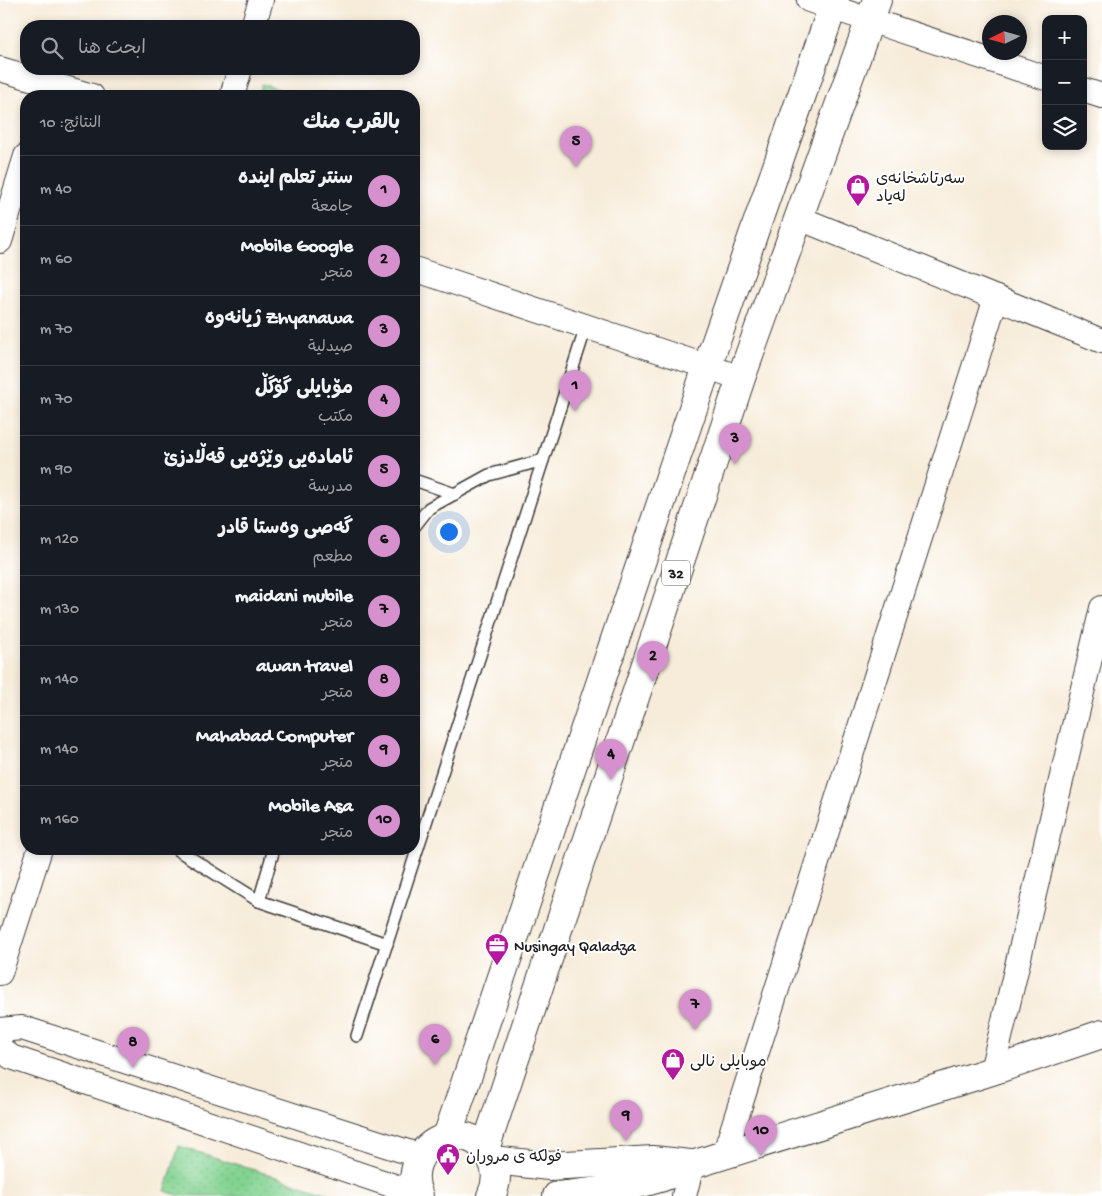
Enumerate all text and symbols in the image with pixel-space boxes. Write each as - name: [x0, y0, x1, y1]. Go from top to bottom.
- north arrow: [982, 15, 1027, 60]
- map controls: [1042, 15, 1087, 150]
- button: +: [1042, 15, 1087, 60]
- search box: [20, 20, 420, 75]
- icon: search: [38, 34, 66, 62]
- text: ابحث هنا: [78, 38, 146, 61]
- button: −: [1042, 60, 1087, 105]
- button: layers: [1042, 105, 1087, 150]
- text: بالقرب منك: [303, 112, 400, 137]
- text: النتائج: 10: [40, 115, 101, 134]
- pin: 5: [560, 126, 592, 167]
- text: سنتر تعلم اينده: [238, 168, 353, 191]
- place label: سەرتاشخانەی لەیاد: [876, 171, 965, 208]
- shop icon: سەرتاشخانەی لەیاد: [845, 173, 871, 207]
- text: 40 m: [40, 181, 72, 200]
- text: 1: [381, 181, 387, 200]
- text: جامعة: [311, 199, 353, 218]
- text: Mobile Google: [241, 236, 353, 259]
- text: 60 m: [40, 251, 72, 270]
- text: 2: [380, 251, 388, 270]
- text: متجر: [322, 265, 353, 284]
- text: Zhyanawa ژیانەوە: [205, 308, 353, 331]
- text: 70 m: [40, 321, 73, 340]
- text: 3: [380, 321, 388, 340]
- text: صيدلية: [308, 339, 353, 358]
- pin: 1: [559, 370, 591, 411]
- text: مۆبایلی گۆگڵ: [255, 378, 353, 401]
- text: 70 m: [40, 391, 73, 410]
- text: 4: [380, 391, 388, 410]
- text: مكتب: [318, 409, 353, 428]
- pin: 3: [719, 423, 751, 464]
- text: ئامادەیی وێژەیی قەڵادزێ: [164, 448, 353, 471]
- text: 90 m: [40, 461, 72, 480]
- text: 5: [380, 461, 388, 480]
- text: مدرسة: [308, 479, 353, 498]
- text: گەصی وەستا قادر: [219, 518, 353, 541]
- your location: [436, 519, 462, 545]
- text: 120 m: [40, 531, 79, 550]
- text: 6: [380, 531, 388, 550]
- text: مطعم: [313, 549, 353, 568]
- road number: 32: [662, 560, 690, 586]
- text: maidani mubile: [235, 586, 353, 609]
- text: 130 m: [40, 601, 79, 620]
- text: 7: [380, 601, 388, 620]
- text: متجر: [322, 615, 353, 634]
- pin: 2: [637, 641, 669, 682]
- text: awan travel: [256, 656, 353, 679]
- text: 140 m: [40, 671, 78, 690]
- text: 8: [380, 671, 388, 690]
- text: متجر: [322, 685, 353, 704]
- text: Mahabad Computer: [196, 726, 353, 749]
- pin: 4: [595, 739, 627, 780]
- text: 140 m: [40, 741, 78, 760]
- text: 9: [380, 741, 388, 760]
- text: متجر: [322, 755, 353, 774]
- text: Mobile Asa: [269, 796, 353, 819]
- text: 160 m: [40, 811, 79, 830]
- text: 10: [376, 811, 392, 830]
- text: متجر: [322, 825, 353, 844]
- office icon: Nusingay Qaladza: [484, 932, 510, 966]
- place label: Nusingay Qaladza: [514, 939, 637, 958]
- pin: 7: [679, 989, 711, 1030]
- pin: 6: [419, 1024, 451, 1065]
- pin: 8: [117, 1027, 149, 1068]
- shop icon: موبايلى نالى: [660, 1047, 686, 1081]
- place label: موبايلى نالى: [690, 1054, 767, 1073]
- pin: 9: [610, 1100, 642, 1141]
- pin: 10: [745, 1115, 777, 1156]
- public building icon: فولکه ی مروران: [435, 1142, 461, 1176]
- place label: فولکه ی مروران: [466, 1149, 562, 1168]

